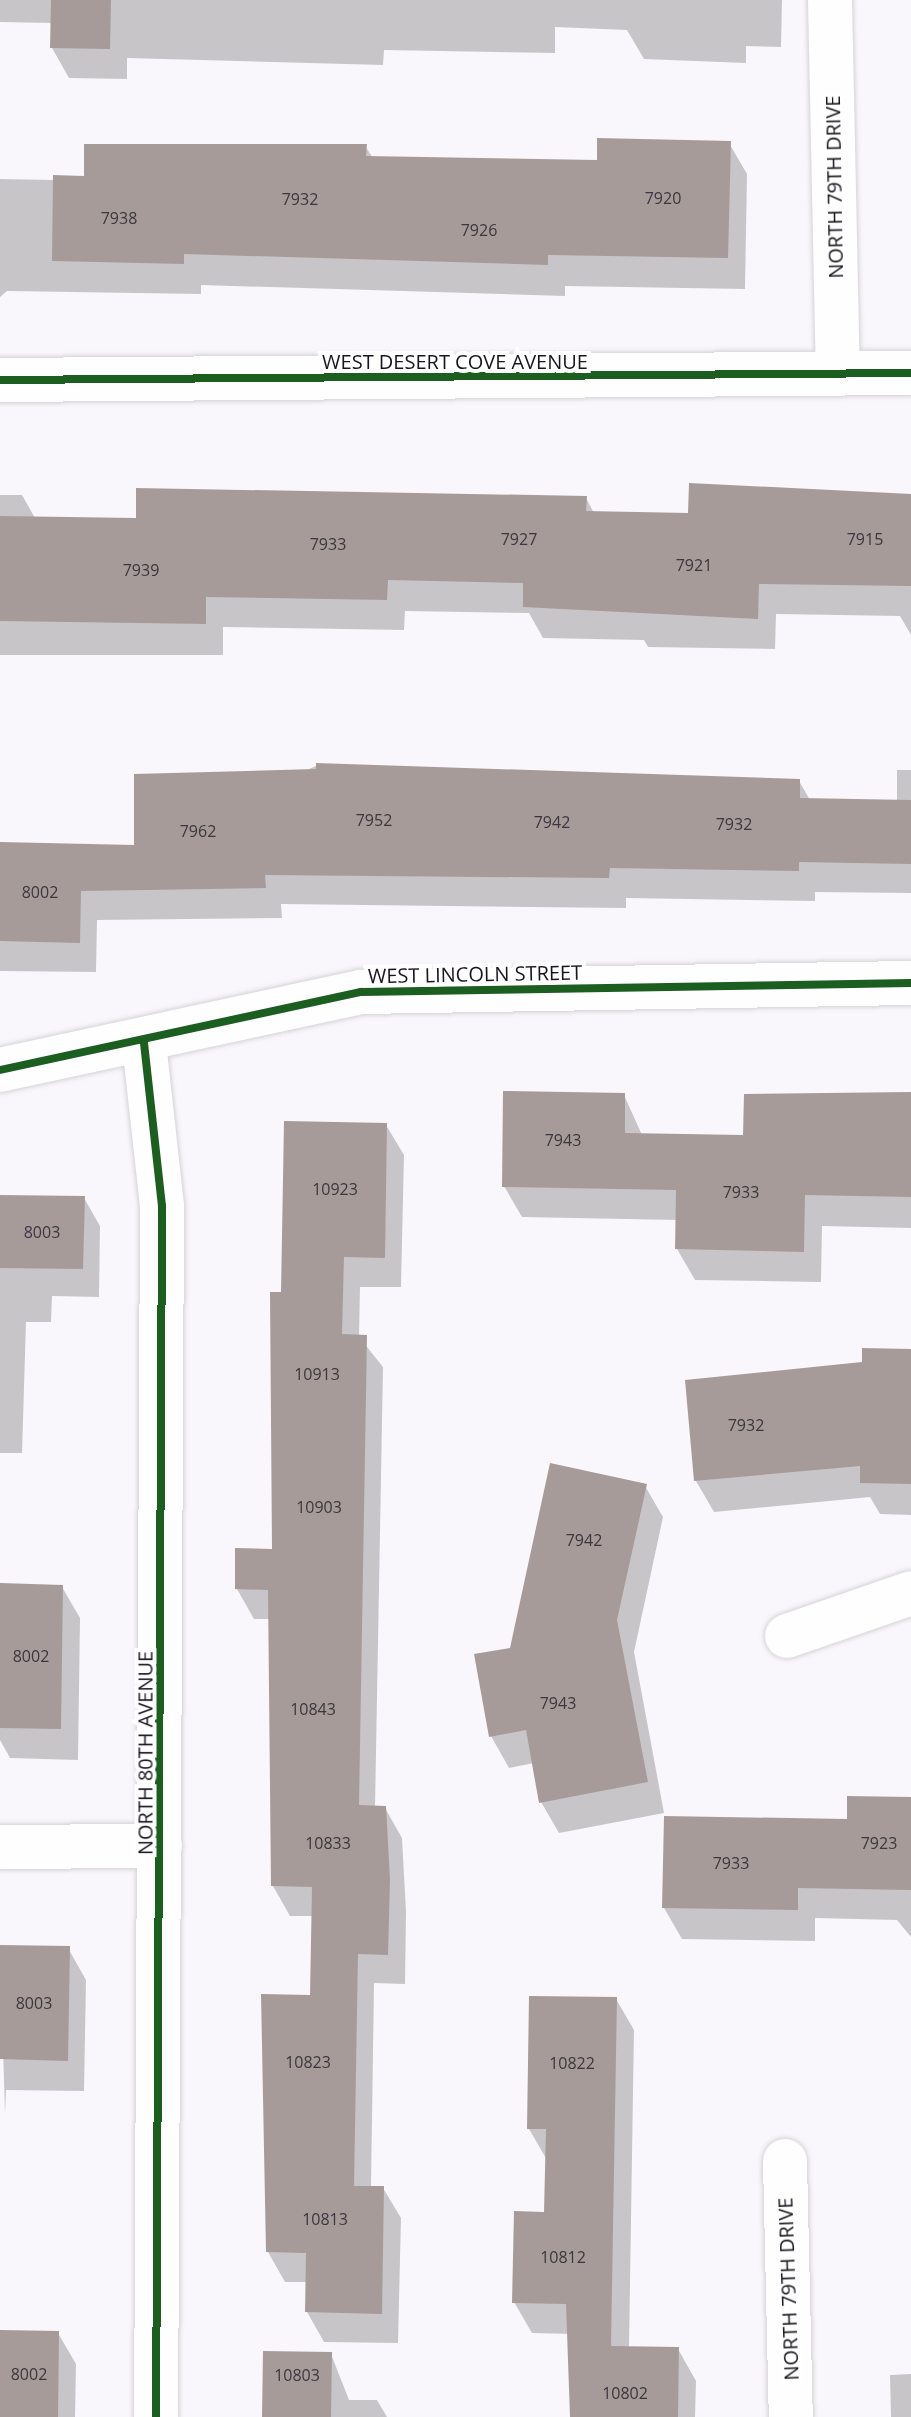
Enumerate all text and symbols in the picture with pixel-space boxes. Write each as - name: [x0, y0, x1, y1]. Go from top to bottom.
- street label: NORTH 79TH DRIVE: [820, 95, 848, 279]
- house number: 7920: [645, 188, 681, 208]
- house number: 7932: [282, 189, 318, 209]
- house number: 7938: [101, 208, 137, 228]
- house number: 7926: [461, 220, 497, 240]
- street label: WEST DESERT COVE AVENUE: [322, 349, 588, 373]
- house number: 7927: [501, 529, 537, 549]
- house number: 7915: [847, 529, 883, 549]
- house number: 7933: [310, 534, 346, 554]
- house number: 7921: [676, 555, 712, 575]
- house number: 7939: [123, 560, 159, 580]
- house number: 7952: [356, 810, 392, 830]
- house number: 7942: [534, 812, 570, 832]
- house number: 7932: [716, 814, 752, 834]
- house number: 7962: [180, 821, 216, 841]
- house number: 8002: [22, 882, 58, 902]
- street label: WEST LINCOLN STREET: [368, 960, 582, 988]
- house number: 7943: [545, 1130, 581, 1150]
- house number: 10923: [312, 1179, 358, 1199]
- house number: 7933: [723, 1182, 759, 1202]
- house number: 8003: [24, 1222, 60, 1242]
- house number: 10913: [294, 1364, 340, 1384]
- house number: 7932: [728, 1415, 764, 1435]
- house number: 10903: [296, 1497, 342, 1517]
- house number: 7942: [566, 1530, 602, 1550]
- house number: 8002: [13, 1646, 49, 1666]
- street label: NORTH 80TH AVENUE: [133, 1651, 157, 1855]
- house number: 7943: [540, 1693, 576, 1713]
- house number: 10843: [290, 1699, 336, 1719]
- house number: 10833: [305, 1833, 351, 1853]
- house number: 7923: [861, 1833, 897, 1853]
- house number: 7933: [713, 1853, 749, 1873]
- house number: 8003: [16, 1993, 52, 2013]
- house number: 10823: [285, 2052, 331, 2072]
- house number: 10822: [549, 2053, 595, 2073]
- street label: NORTH 79TH DRIVE: [773, 2197, 803, 2381]
- house number: 10813: [302, 2209, 348, 2229]
- house number: 10812: [540, 2247, 586, 2267]
- house number: 8002: [11, 2364, 47, 2384]
- house number: 10803: [274, 2365, 320, 2385]
- house number: 10802: [602, 2383, 648, 2403]

